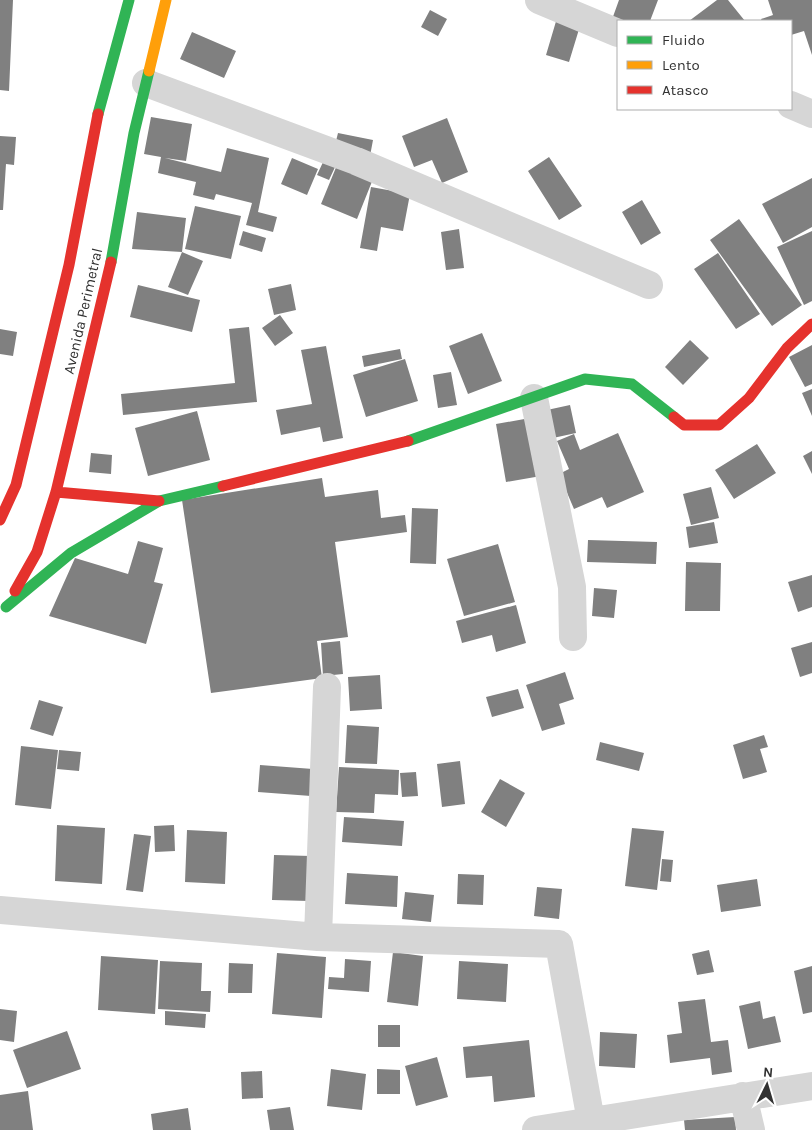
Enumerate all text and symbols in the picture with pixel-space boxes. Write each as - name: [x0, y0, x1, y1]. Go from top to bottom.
- legend: [617, 20, 792, 110]
- text: Fluido: [662, 31, 705, 49]
- text: Lento: [662, 56, 700, 74]
- text: Atasco: [662, 81, 708, 99]
- street label: Avenida Perimetral: [60, 246, 106, 376]
- north arrow: [742, 1060, 792, 1110]
- text: N: [762, 1064, 774, 1081]

